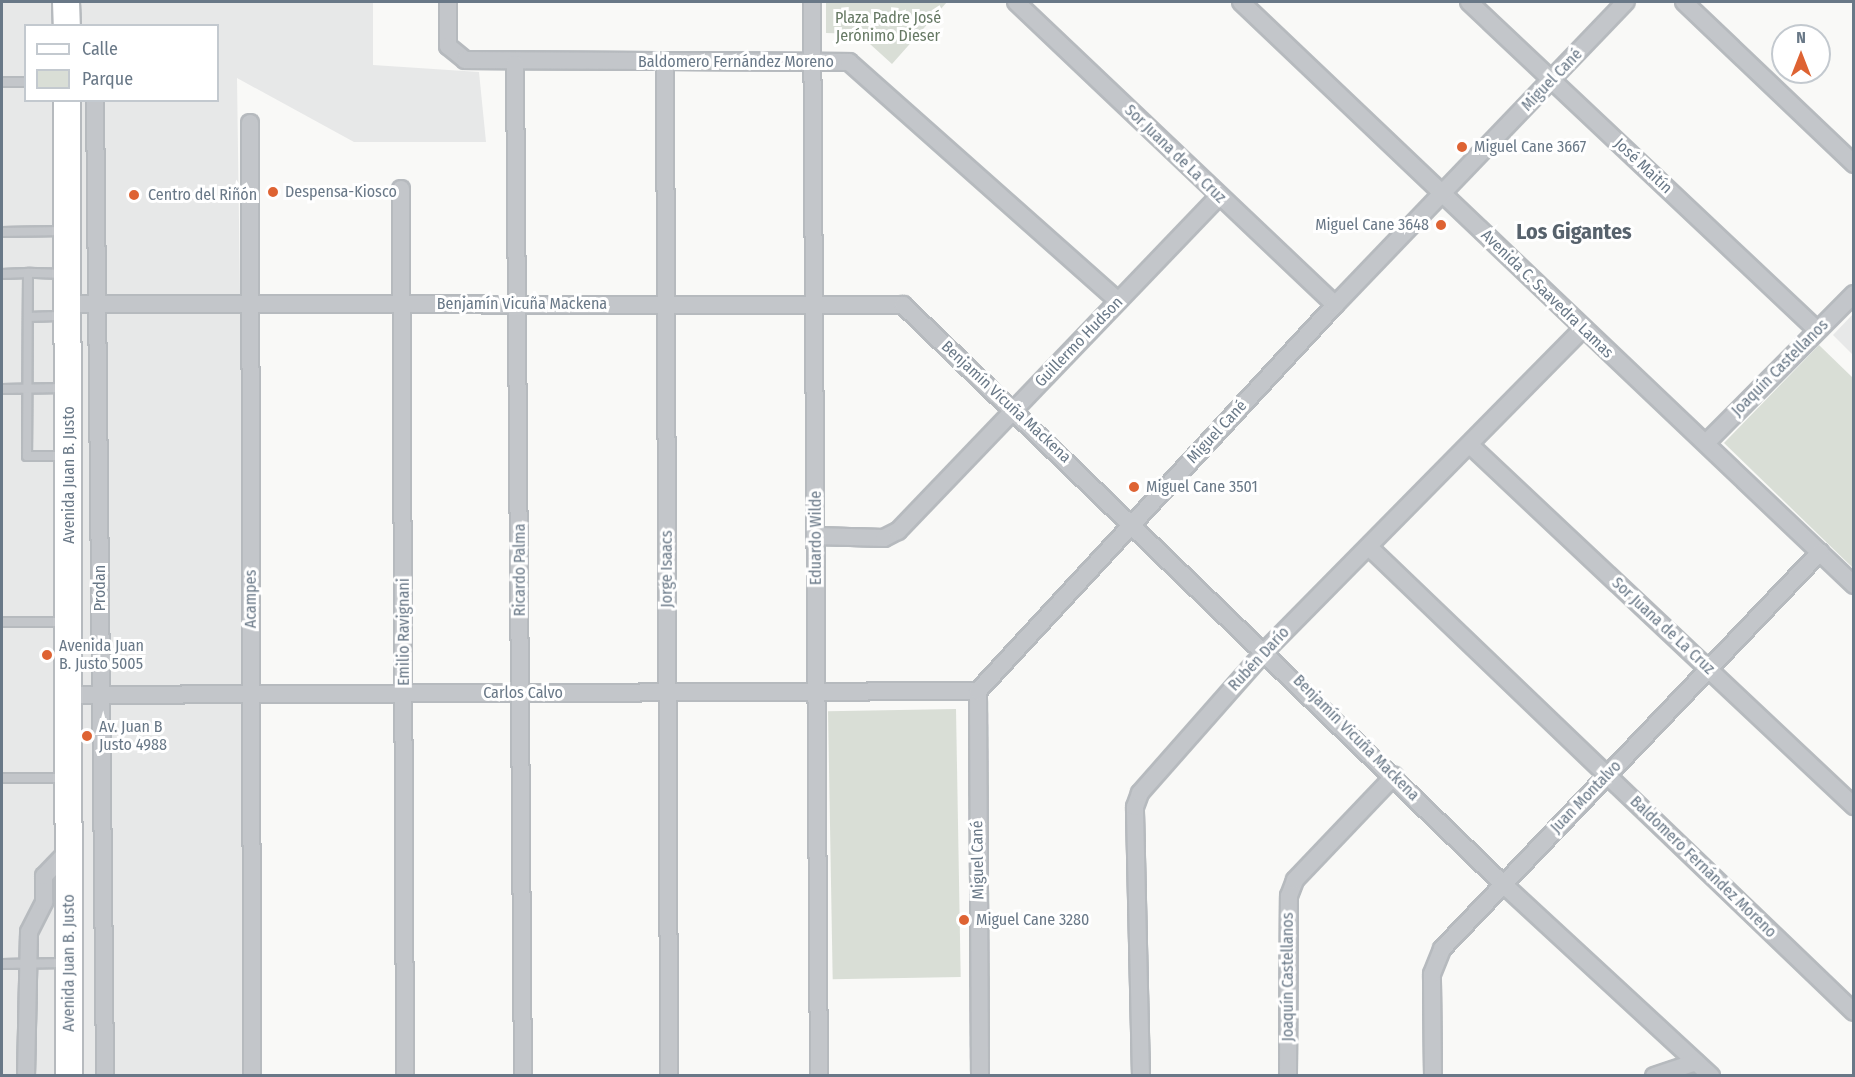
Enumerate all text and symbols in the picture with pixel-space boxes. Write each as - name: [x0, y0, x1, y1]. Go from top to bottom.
- park label: Plaza Padre José Jerónimo Dieser: [835, 8, 941, 46]
- legend: [24, 24, 219, 102]
- north arrow: [1771, 24, 1831, 84]
- text: N: [1796, 28, 1806, 47]
- text: Calle: [82, 38, 118, 60]
- street label: Miguel Cané: [1518, 45, 1586, 115]
- street label: Baldomero Fernández Moreno: [638, 52, 834, 72]
- text: Parque: [82, 68, 133, 90]
- street label: Sor Juana de La Cruz: [1120, 101, 1230, 207]
- street label: José Maitín: [1610, 134, 1676, 198]
- place label: Miguel Cane 3667: [1474, 137, 1586, 157]
- marker: Miguel Cane 3667: [1455, 140, 1469, 154]
- place label: Despensa-Kiosco: [285, 182, 397, 202]
- place label: Centro del Riñón: [148, 185, 257, 205]
- marker: Despensa-Kiosco: [266, 185, 280, 199]
- marker: Centro del Riñón: [125, 186, 143, 204]
- place label: Miguel Cane 3648: [1315, 215, 1429, 235]
- marker: Miguel Cane 3648: [1434, 218, 1448, 232]
- district label: Los Gigantes: [1516, 219, 1632, 245]
- street label: Avenida C. Saavedra Lamas: [1477, 226, 1617, 362]
- street label: Guillermo Hudson: [1031, 293, 1127, 391]
- street label: Benjamín Vicuña Mackena: [437, 294, 607, 314]
- street label: Joaquín Castellanos: [1728, 316, 1832, 420]
- street label: Benjamín Vicuña Mackena: [937, 337, 1075, 467]
- street label: Miguel Cané: [1183, 397, 1251, 467]
- street label: Avenida Juan B. Justo: [59, 406, 79, 544]
- place label: Miguel Cane 3501: [1146, 477, 1258, 497]
- marker: Miguel Cane 3501: [1127, 480, 1141, 494]
- street label: Eduardo Wilde: [806, 491, 826, 585]
- street label: Ricardo Palma: [510, 524, 530, 616]
- street label: Jorge Isaacs: [657, 530, 677, 608]
- street label: Prodan: [90, 565, 110, 611]
- street label: Acampes: [241, 570, 261, 628]
- street label: Sor Juana de La Cruz: [1608, 574, 1718, 678]
- street label: Emilio Ravignani: [394, 578, 414, 686]
- street label: Rubén Darío: [1224, 623, 1294, 695]
- place label: Avenida Juan B. Justo 5005: [59, 636, 144, 674]
- marker: Avenida Juan B. Justo 5005: [40, 648, 54, 662]
- street label: Benjamín Vicuña Mackena: [1289, 671, 1423, 805]
- street label: Carlos Calvo: [483, 683, 563, 703]
- place label: Av. Juan B Justo 4988: [99, 717, 167, 755]
- marker: Av. Juan B Justo 4988: [80, 729, 94, 743]
- street label: Juan Montalvo: [1547, 757, 1625, 837]
- street label: Baldomero Fernández Moreno: [1626, 792, 1780, 942]
- street label: Miguel Cané: [968, 820, 988, 900]
- street label: Avenida Juan B. Justo: [59, 894, 79, 1032]
- place label: Miguel Cane 3280: [976, 910, 1089, 930]
- marker: Miguel Cane 3280: [957, 913, 971, 927]
- street label: Joaquín Castellanos: [1278, 913, 1298, 1041]

